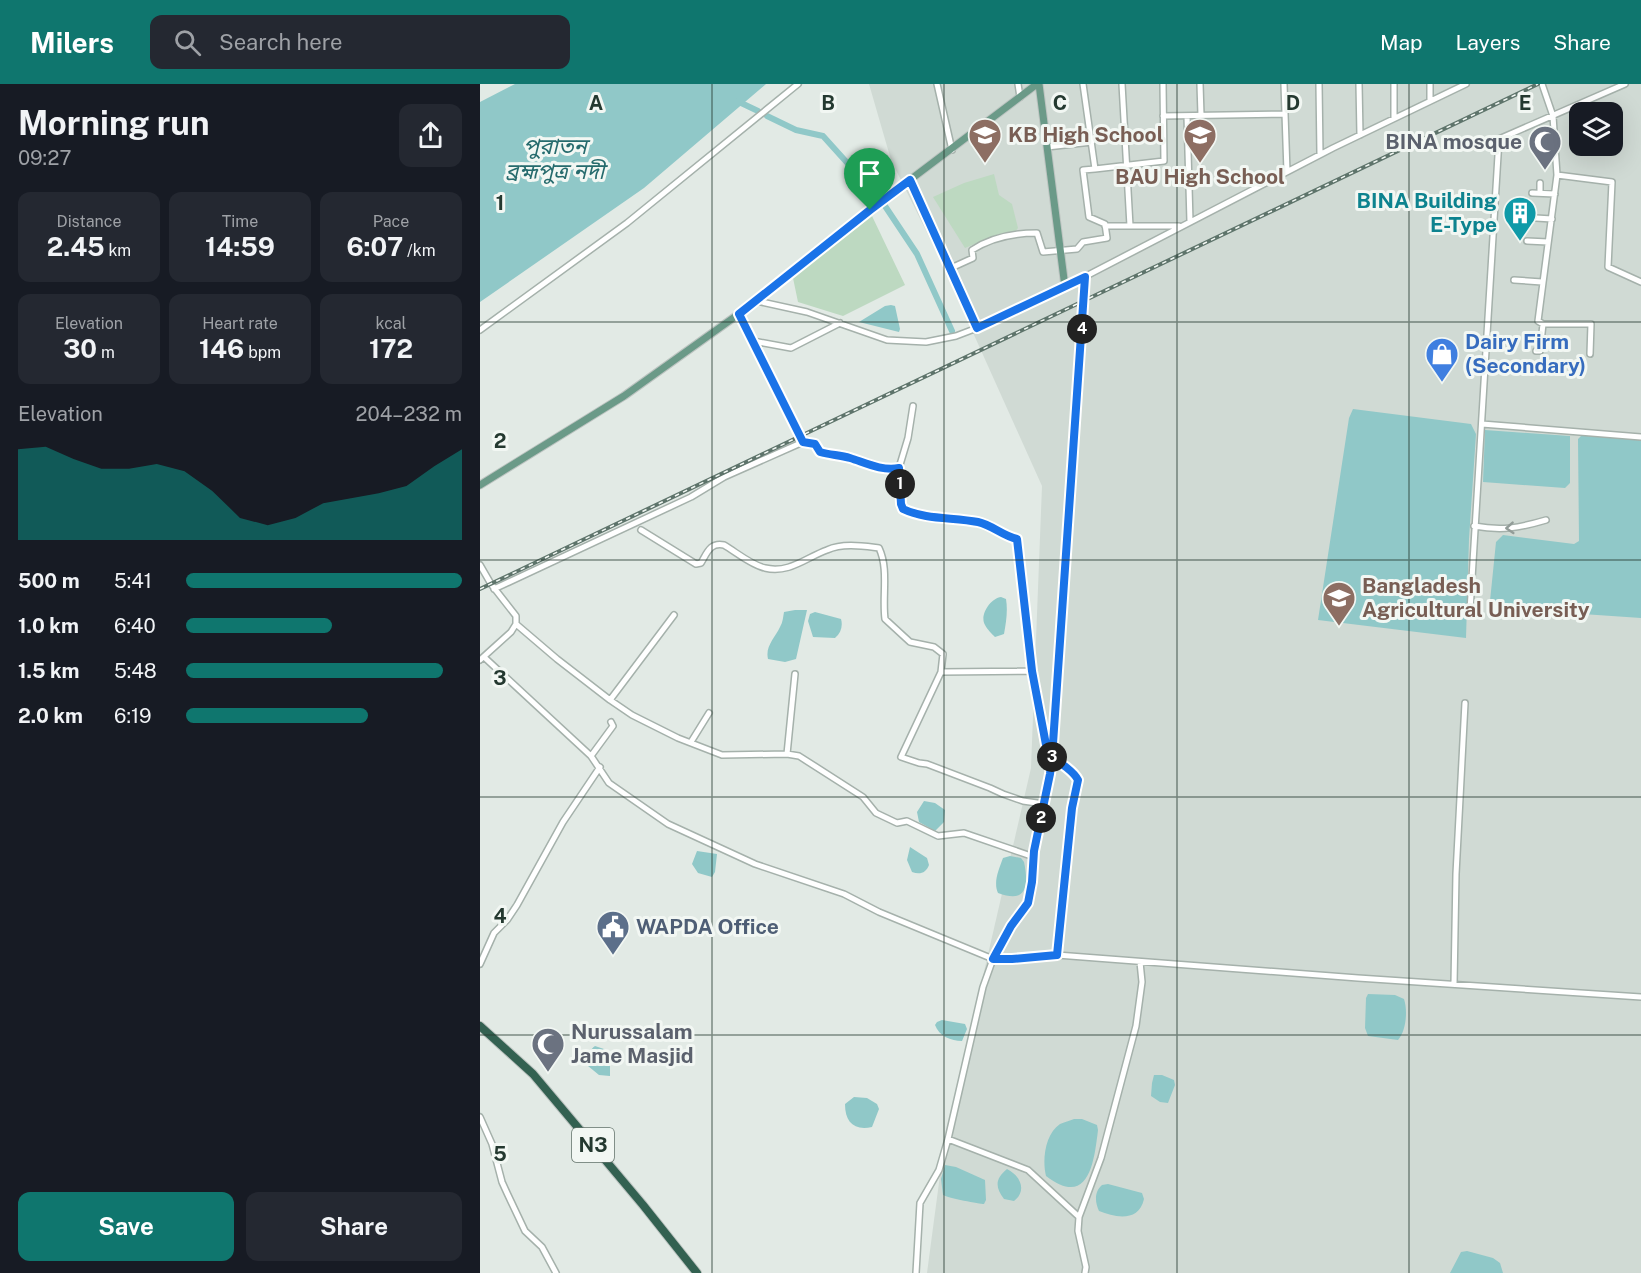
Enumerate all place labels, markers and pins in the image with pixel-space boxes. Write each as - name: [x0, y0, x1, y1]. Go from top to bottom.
- school or university icon: KB High School: [967, 117, 1003, 164]
- school or university icon: BAU High School: [1182, 117, 1218, 164]
- place label: KB High School: [1008, 122, 1164, 147]
- mosque icon: BINA mosque: [1527, 124, 1563, 171]
- place label: BINA mosque: [1385, 129, 1522, 154]
- pin: [844, 148, 895, 210]
- place label: BAU High School: [1115, 164, 1285, 189]
- place label: BINA Building E-Type: [1356, 188, 1497, 237]
- building icon: BINA Building E-Type: [1502, 195, 1538, 242]
- pin: 4: [1067, 314, 1097, 344]
- place label: Dairy Firm (Secondary): [1465, 329, 1586, 378]
- shop icon: Dairy Firm (Secondary): [1424, 336, 1460, 383]
- pin: 1: [885, 469, 915, 499]
- place label: Bangladesh Agricultural University: [1362, 573, 1590, 622]
- school or university icon: Bangladesh Agricultural University: [1321, 580, 1357, 627]
- pin: 3: [1037, 742, 1067, 772]
- pin: 2: [1026, 803, 1056, 833]
- public building icon: WAPDA Office: [595, 909, 631, 956]
- place label: WAPDA Office: [636, 914, 779, 939]
- place label: Nurussalam Jame Masjid: [571, 1019, 694, 1068]
- mosque icon: Nurussalam Jame Masjid: [530, 1026, 566, 1073]

